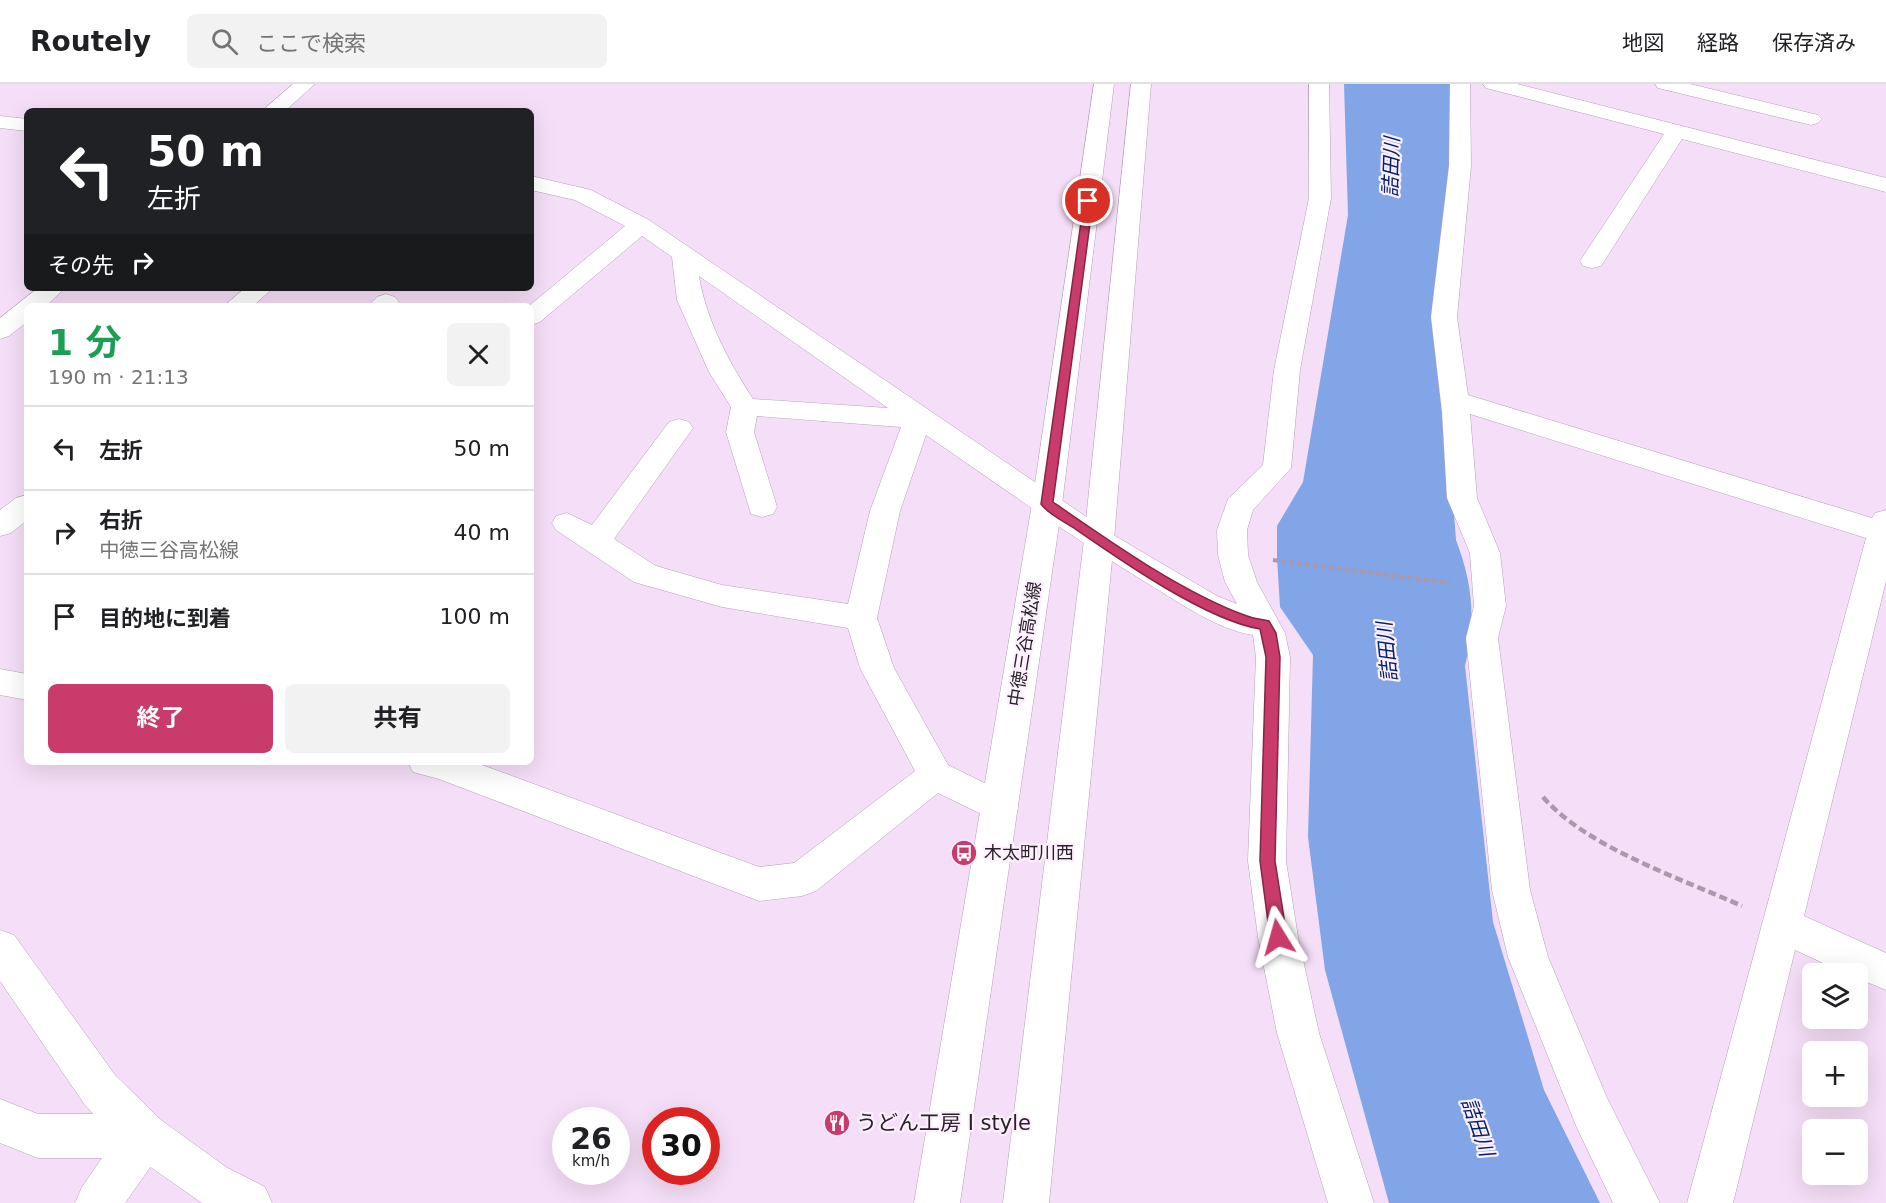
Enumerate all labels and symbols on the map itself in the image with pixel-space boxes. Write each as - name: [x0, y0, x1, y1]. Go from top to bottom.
- water label: 詰田川: [1378, 135, 1404, 197]
- pin: [1062, 175, 1113, 226]
- street label: 中徳三谷高松線: [1004, 580, 1045, 708]
- water label: 詰田川: [1372, 619, 1402, 683]
- bus stop icon: 木太町川西: [949, 838, 979, 868]
- place label: 木太町川西: [984, 842, 1074, 863]
- position arrow: [1246, 905, 1310, 969]
- water label: 詰田川: [1457, 1095, 1500, 1161]
- speed limit sign: 30: [642, 1107, 720, 1185]
- restaurant icon: うどん工房 I style: [822, 1108, 852, 1138]
- place label: うどん工房 I style: [856, 1111, 1031, 1135]

